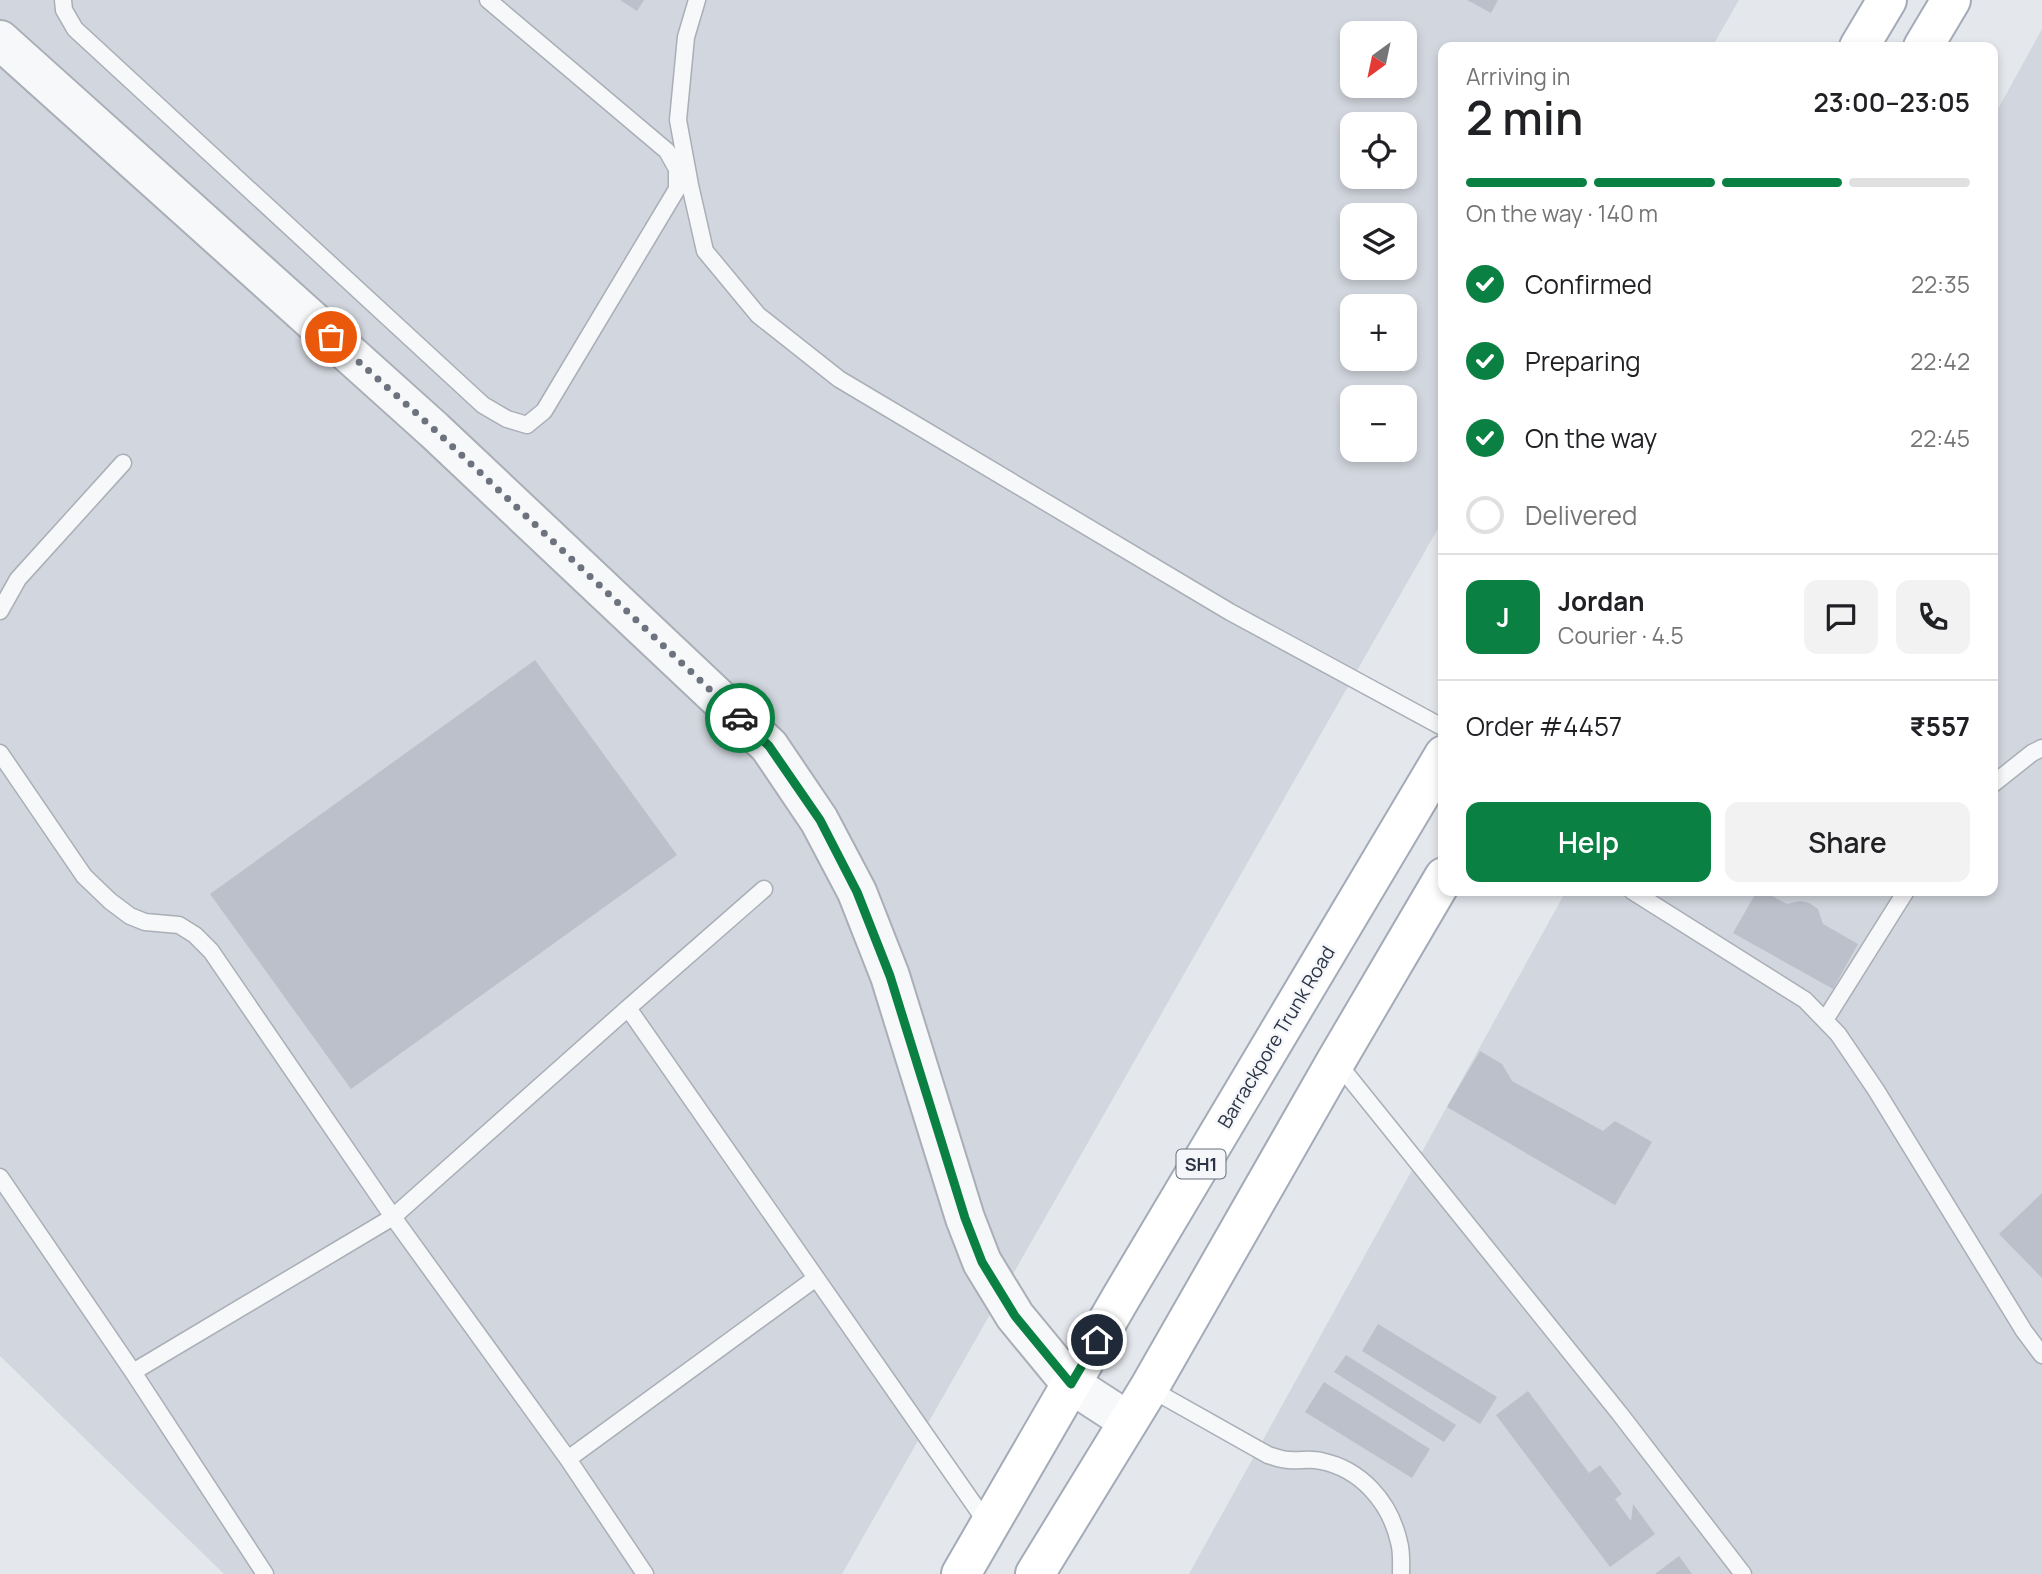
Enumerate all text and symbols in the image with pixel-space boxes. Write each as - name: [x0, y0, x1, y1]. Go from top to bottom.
- north arrow: [1340, 21, 1418, 98]
- map controls: [1340, 21, 1417, 462]
- text: Arriving in: [1466, 60, 1571, 92]
- text: 23:00–23:05: [1813, 84, 1970, 120]
- text: 2 min: [1466, 86, 1583, 149]
- button: locate: [1340, 112, 1417, 189]
- text: On the way · 140 m: [1466, 197, 1658, 229]
- button: layers: [1340, 203, 1417, 280]
- icon: check: [1466, 265, 1504, 303]
- text: Confirmed: [1525, 266, 1652, 302]
- text: 22:35: [1911, 268, 1970, 300]
- button: +: [1340, 294, 1417, 371]
- pin: [301, 307, 361, 367]
- icon: bag: [312, 318, 350, 356]
- icon: check: [1466, 342, 1504, 380]
- text: Preparing: [1525, 343, 1641, 379]
- text: 22:42: [1910, 345, 1970, 377]
- button: −: [1340, 385, 1417, 462]
- icon: check: [1466, 419, 1504, 457]
- text: On the way: [1525, 420, 1657, 456]
- text: 22:45: [1910, 422, 1970, 454]
- text: Delivered: [1525, 497, 1637, 533]
- button: chat: [1804, 580, 1878, 654]
- button: phone: [1896, 580, 1970, 654]
- text: Jordan: [1558, 583, 1644, 619]
- text: J: [1496, 599, 1510, 635]
- text: Courier · 4.5: [1558, 619, 1684, 651]
- courier: [705, 683, 775, 753]
- icon: car: [721, 699, 759, 737]
- text: Order #4457: [1466, 708, 1622, 744]
- text: ₹557: [1910, 708, 1970, 744]
- button: Help: [1466, 802, 1711, 882]
- button: Share: [1725, 802, 1970, 882]
- street label: Barrackpore Trunk Road: [1211, 941, 1341, 1133]
- road number: SH1: [1176, 1149, 1226, 1178]
- pin: [1067, 1310, 1127, 1370]
- icon: home: [1078, 1321, 1116, 1359]

